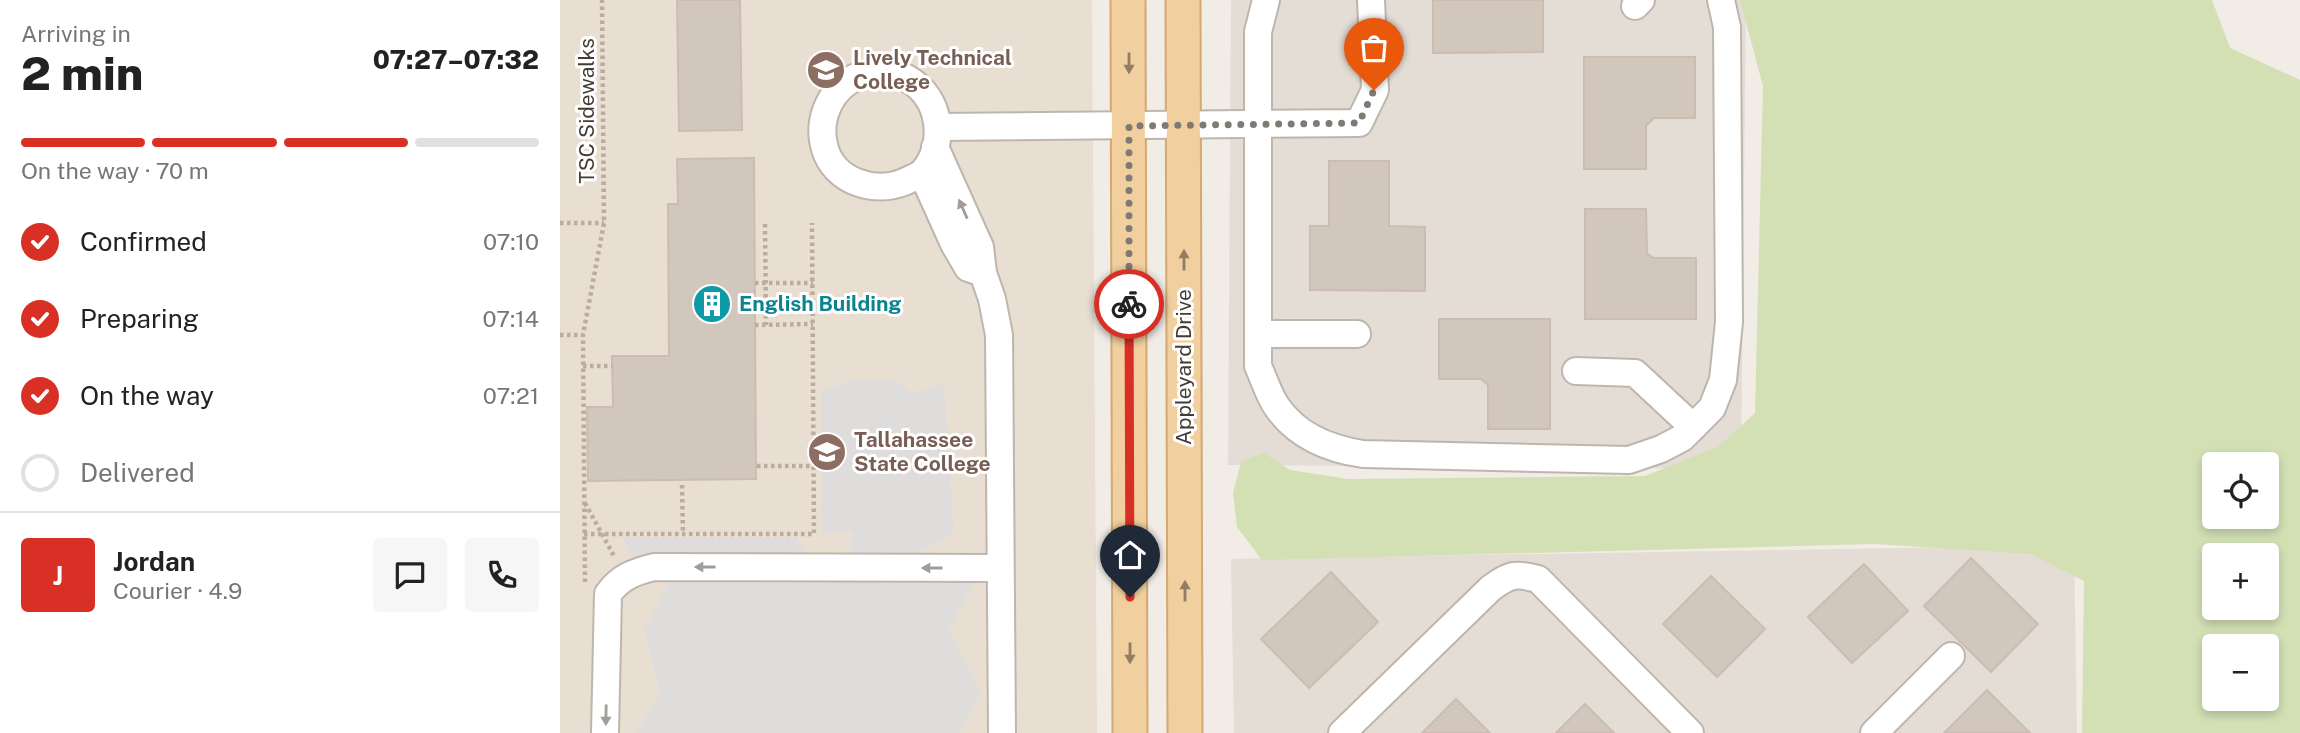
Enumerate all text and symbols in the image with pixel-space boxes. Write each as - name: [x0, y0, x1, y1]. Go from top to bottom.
- pin: [1344, 18, 1404, 90]
- text: Arriving in: [21, 20, 131, 47]
- icon: bag: [1355, 29, 1393, 67]
- street label: TSC Sidewalks: [574, 38, 599, 184]
- text: 07:27–07:32: [373, 44, 539, 75]
- place label: Lively Technical College: [853, 45, 1012, 94]
- text: 2 min: [21, 46, 143, 100]
- school or university icon: Lively Technical College: [805, 49, 847, 91]
- one-way arrow: [1123, 52, 1134, 74]
- text: On the way · 70 m: [21, 157, 209, 184]
- one-way arrow: [957, 199, 969, 219]
- icon: check: [21, 223, 59, 261]
- text: Confirmed: [80, 226, 207, 257]
- text: 07:10: [483, 228, 539, 255]
- one-way arrow: [1178, 249, 1190, 271]
- courier: [1094, 269, 1164, 339]
- building icon: English Building: [691, 283, 733, 325]
- icon: bike: [1110, 285, 1148, 323]
- street label: Appleyard Drive: [1171, 289, 1196, 445]
- place label: English Building: [739, 291, 902, 316]
- icon: check: [21, 300, 59, 338]
- text: Preparing: [80, 303, 199, 334]
- text: 07:14: [483, 305, 539, 332]
- icon: check: [21, 377, 59, 415]
- text: On the way: [80, 380, 214, 411]
- text: 07:21: [483, 382, 539, 409]
- place label: Tallahassee State College: [854, 427, 991, 476]
- school or university icon: Tallahassee State College: [806, 431, 848, 473]
- map controls: [2202, 452, 2279, 711]
- button: locate: [2202, 452, 2279, 529]
- text: Delivered: [80, 457, 195, 488]
- pin: [1100, 525, 1160, 597]
- icon: home: [1111, 536, 1149, 574]
- button: chat: [373, 538, 447, 612]
- button: phone: [465, 538, 539, 612]
- button: +: [2202, 543, 2279, 620]
- text: Jordan: [113, 546, 195, 577]
- text: J: [53, 560, 63, 591]
- one-way arrow: [693, 561, 715, 573]
- one-way arrow: [921, 562, 943, 574]
- text: Courier · 4.9: [113, 577, 242, 604]
- one-way arrow: [1179, 580, 1191, 602]
- button: −: [2202, 634, 2279, 711]
- one-way arrow: [1124, 642, 1136, 664]
- one-way arrow: [600, 705, 611, 727]

